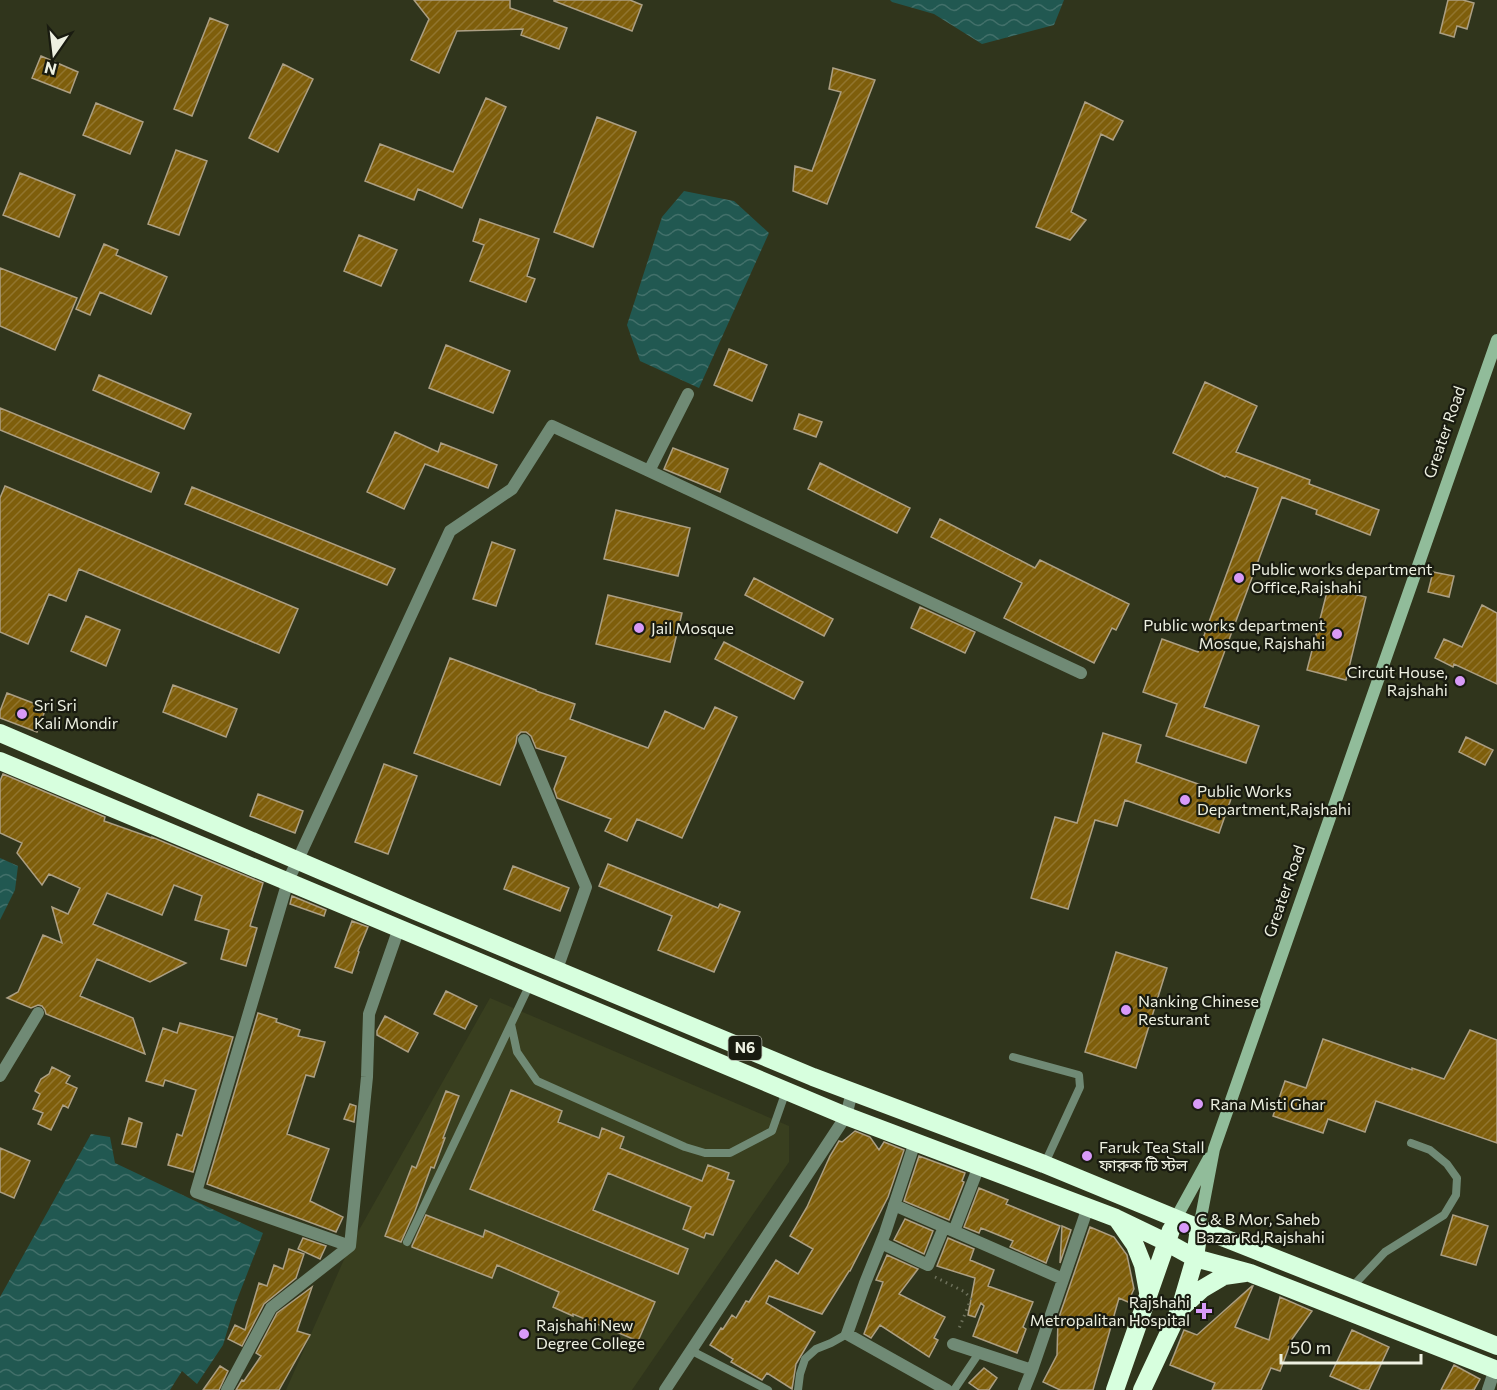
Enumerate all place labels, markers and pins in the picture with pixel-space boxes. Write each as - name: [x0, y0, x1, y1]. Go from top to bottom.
- place label: Public works department Office,Rajshahi: [1251, 559, 1433, 596]
- marker: Public works department Office,Rajshahi: [1232, 571, 1246, 585]
- place label: Public works department Mosque, Rajshahi: [1143, 615, 1325, 652]
- place label: Jail Mosque: [651, 618, 734, 637]
- marker: Jail Mosque: [632, 621, 646, 635]
- marker: Public works department Mosque, Rajshahi: [1330, 627, 1344, 641]
- place label: Circuit House, Rajshahi: [1346, 662, 1448, 699]
- marker: Circuit House, Rajshahi: [1453, 674, 1467, 688]
- place label: Sri Sri Kali Mondir: [34, 695, 119, 732]
- marker: Sri Sri Kali Mondir: [15, 707, 29, 721]
- place label: Public Works Department,Rajshahi: [1197, 781, 1351, 818]
- marker: Public Works Department,Rajshahi: [1178, 793, 1192, 807]
- place label: Nanking Chinese Resturant: [1138, 991, 1259, 1028]
- marker: Nanking Chinese Resturant: [1119, 1003, 1133, 1017]
- place label: Rana Misti Ghar: [1210, 1094, 1326, 1113]
- marker: Rana Misti Ghar: [1191, 1097, 1205, 1111]
- place label: Faruk Tea Stall ফারুক টি স্টল: [1098, 1137, 1204, 1174]
- marker: Faruk Tea Stall ফারুক টি স্টল: [1080, 1149, 1094, 1163]
- place label: C & B Mor, Saheb Bazar Rd,Rajshahi: [1196, 1209, 1325, 1246]
- marker: C & B Mor, Saheb Bazar Rd,Rajshahi: [1177, 1221, 1191, 1235]
- place label: Rajshahi Metropalitan Hospital: [1030, 1292, 1190, 1329]
- marker: Rajshahi Metropalitan Hospital: [1195, 1302, 1213, 1320]
- place label: Rajshahi New Degree College: [536, 1315, 645, 1352]
- marker: Rajshahi New Degree College: [517, 1327, 531, 1341]

